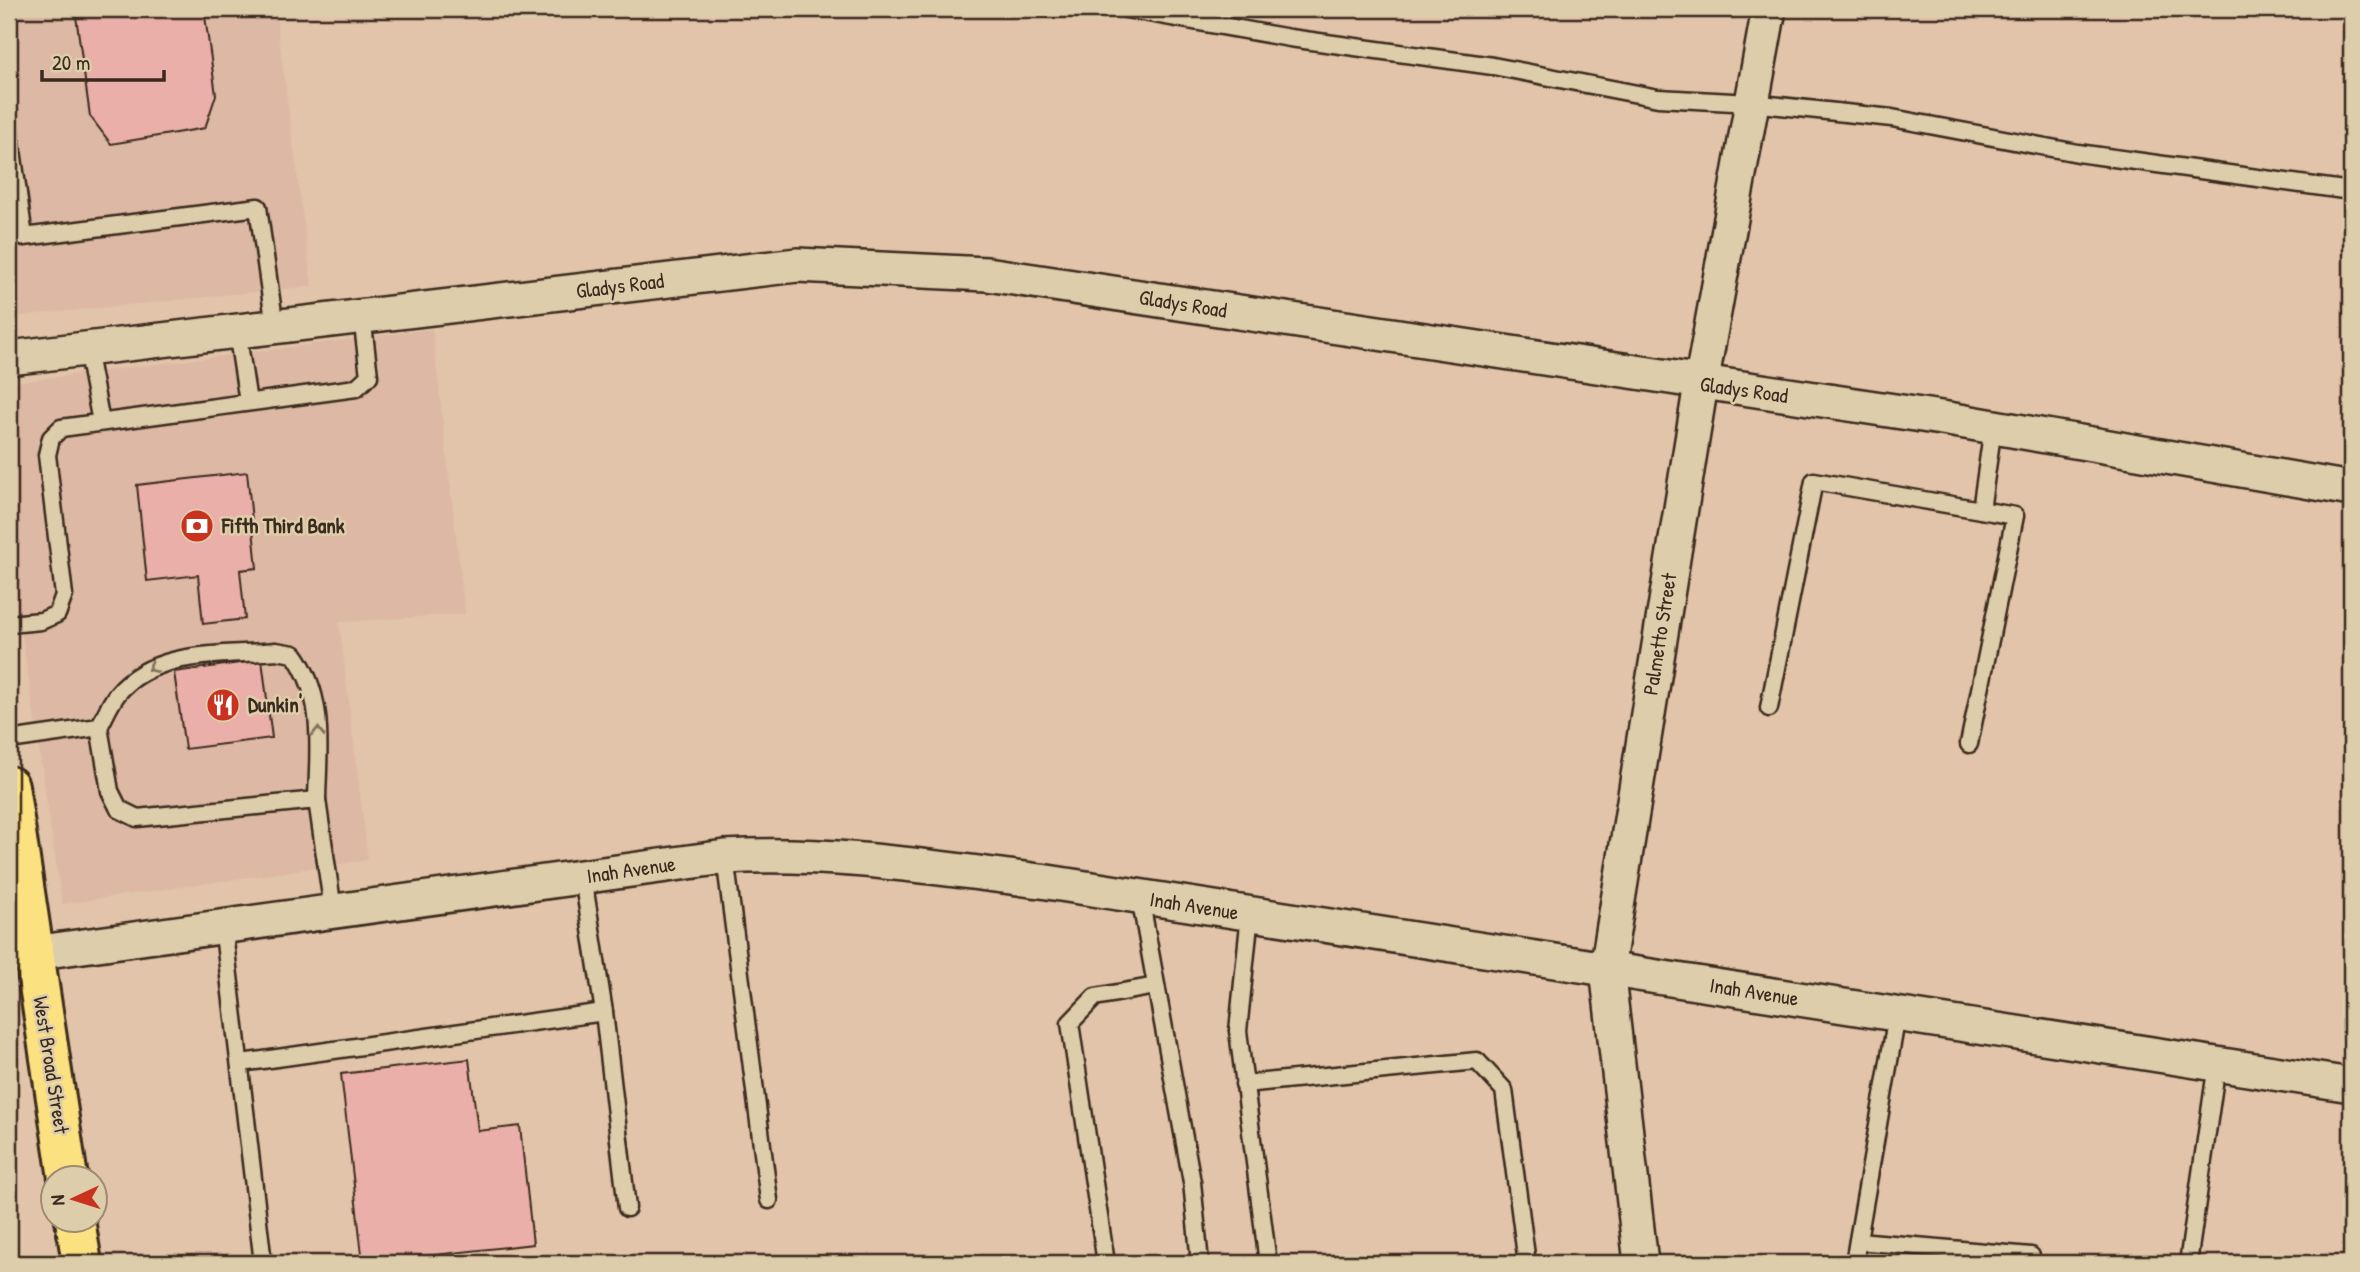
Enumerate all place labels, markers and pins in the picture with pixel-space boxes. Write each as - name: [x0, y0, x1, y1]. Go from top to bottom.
- bank icon: Fifth Third Bank: [178, 507, 216, 545]
- place label: Fifth Third Bank: [221, 511, 345, 540]
- restaurant icon: Dunkin': [204, 686, 242, 724]
- place label: Dunkin': [248, 690, 302, 719]

